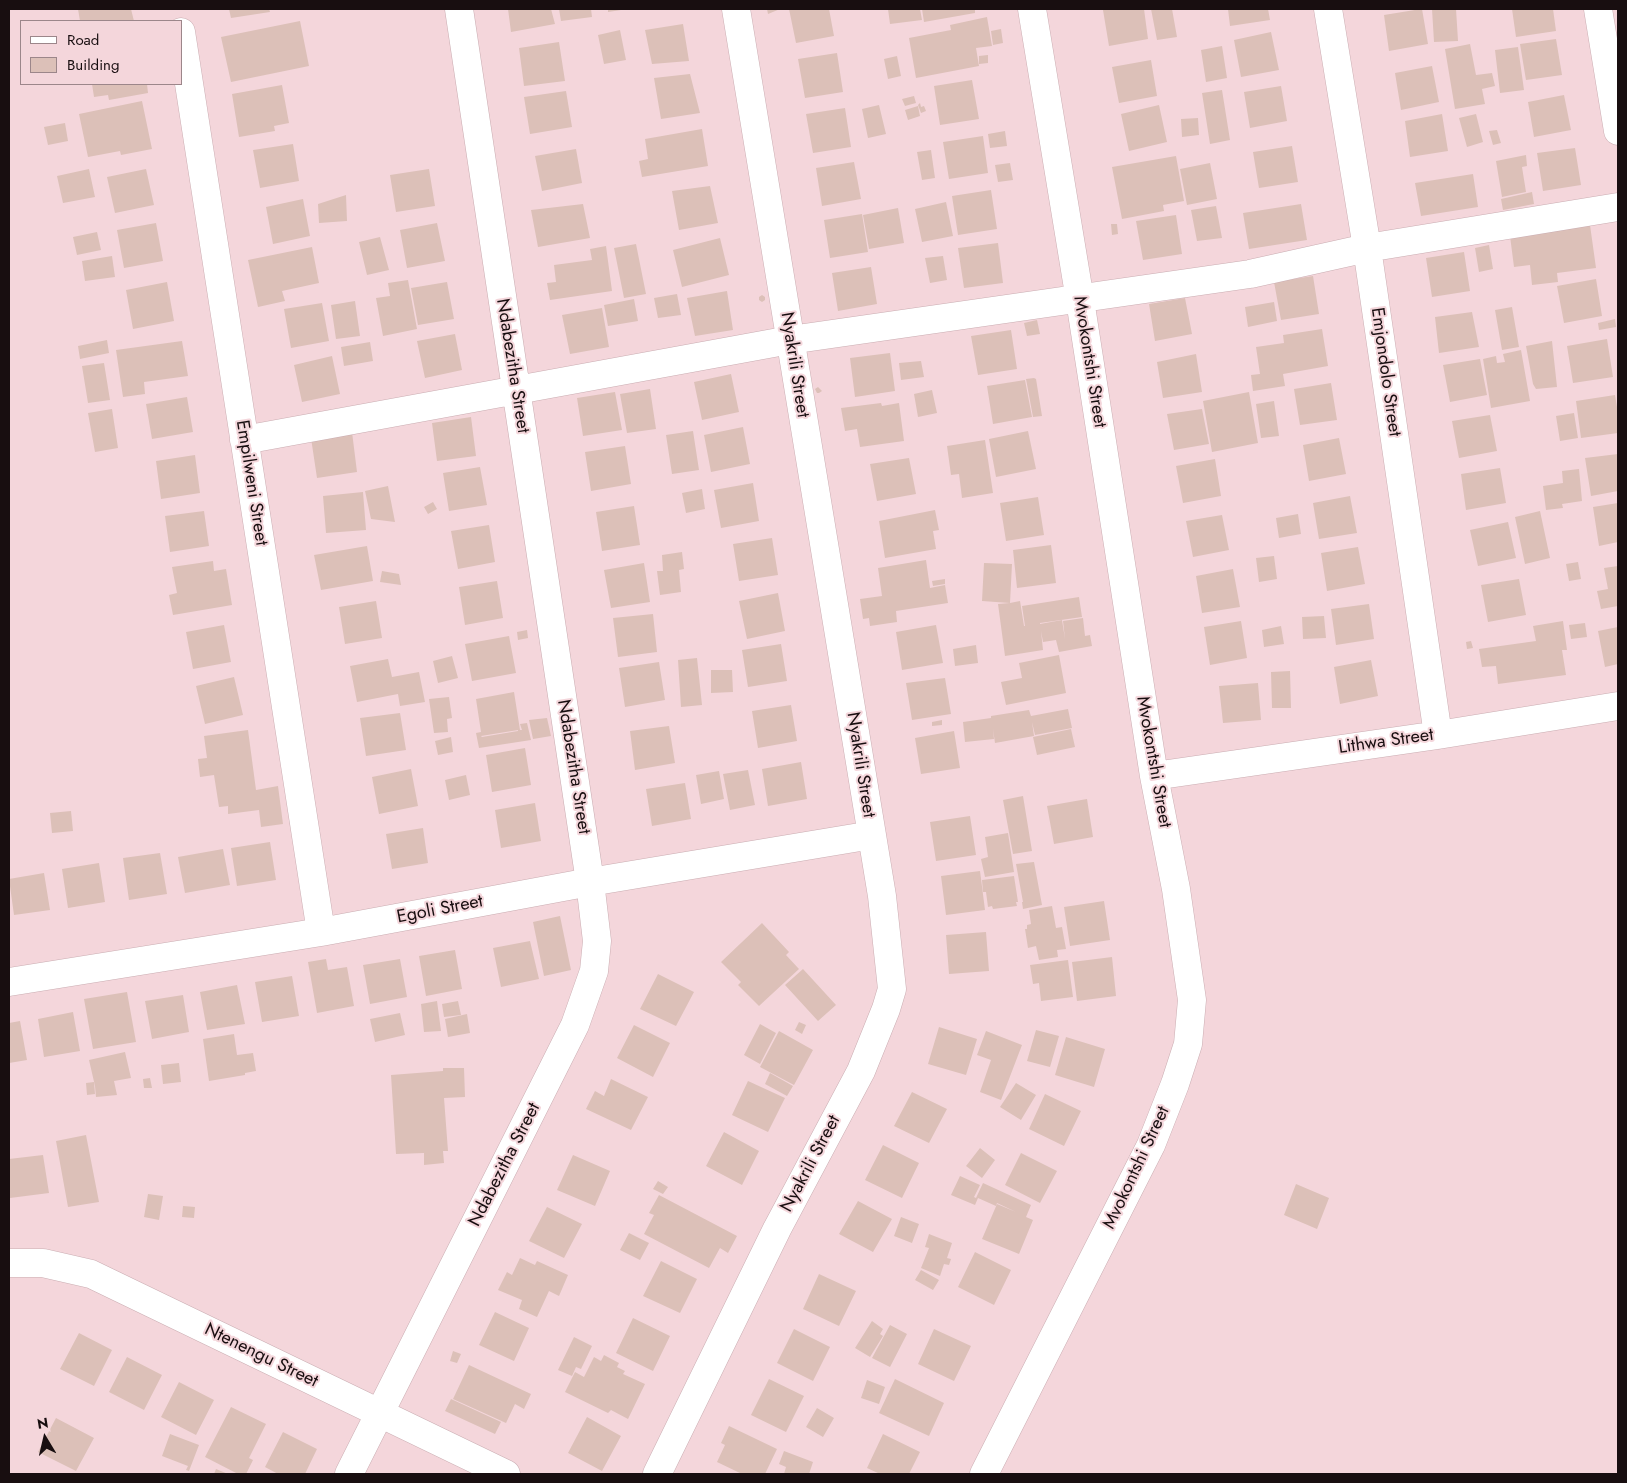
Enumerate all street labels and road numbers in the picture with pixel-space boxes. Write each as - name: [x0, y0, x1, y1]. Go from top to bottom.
- street label: Mvokontshi Street: [1068, 295, 1110, 429]
- street label: Ndabezitha Street: [491, 297, 533, 435]
- street label: Emjondolo Street: [1365, 306, 1405, 438]
- street label: Nyakrili Street: [775, 311, 813, 419]
- street label: Empilweni Street: [230, 419, 272, 547]
- street label: Mvokontshi Street: [1131, 695, 1175, 829]
- street label: Ndabezitha Street: [552, 698, 594, 836]
- street label: Nyakrili Street: [841, 711, 879, 819]
- street label: Lithwa Street: [1337, 725, 1435, 759]
- street label: Egoli Street: [395, 891, 485, 929]
- street label: Ndabezitha Street: [465, 1100, 545, 1230]
- street label: Mvokontshi Street: [1099, 1103, 1175, 1233]
- street label: Nyakrili Street: [776, 1112, 846, 1216]
- street label: Ntenengu Street: [201, 1319, 321, 1393]

